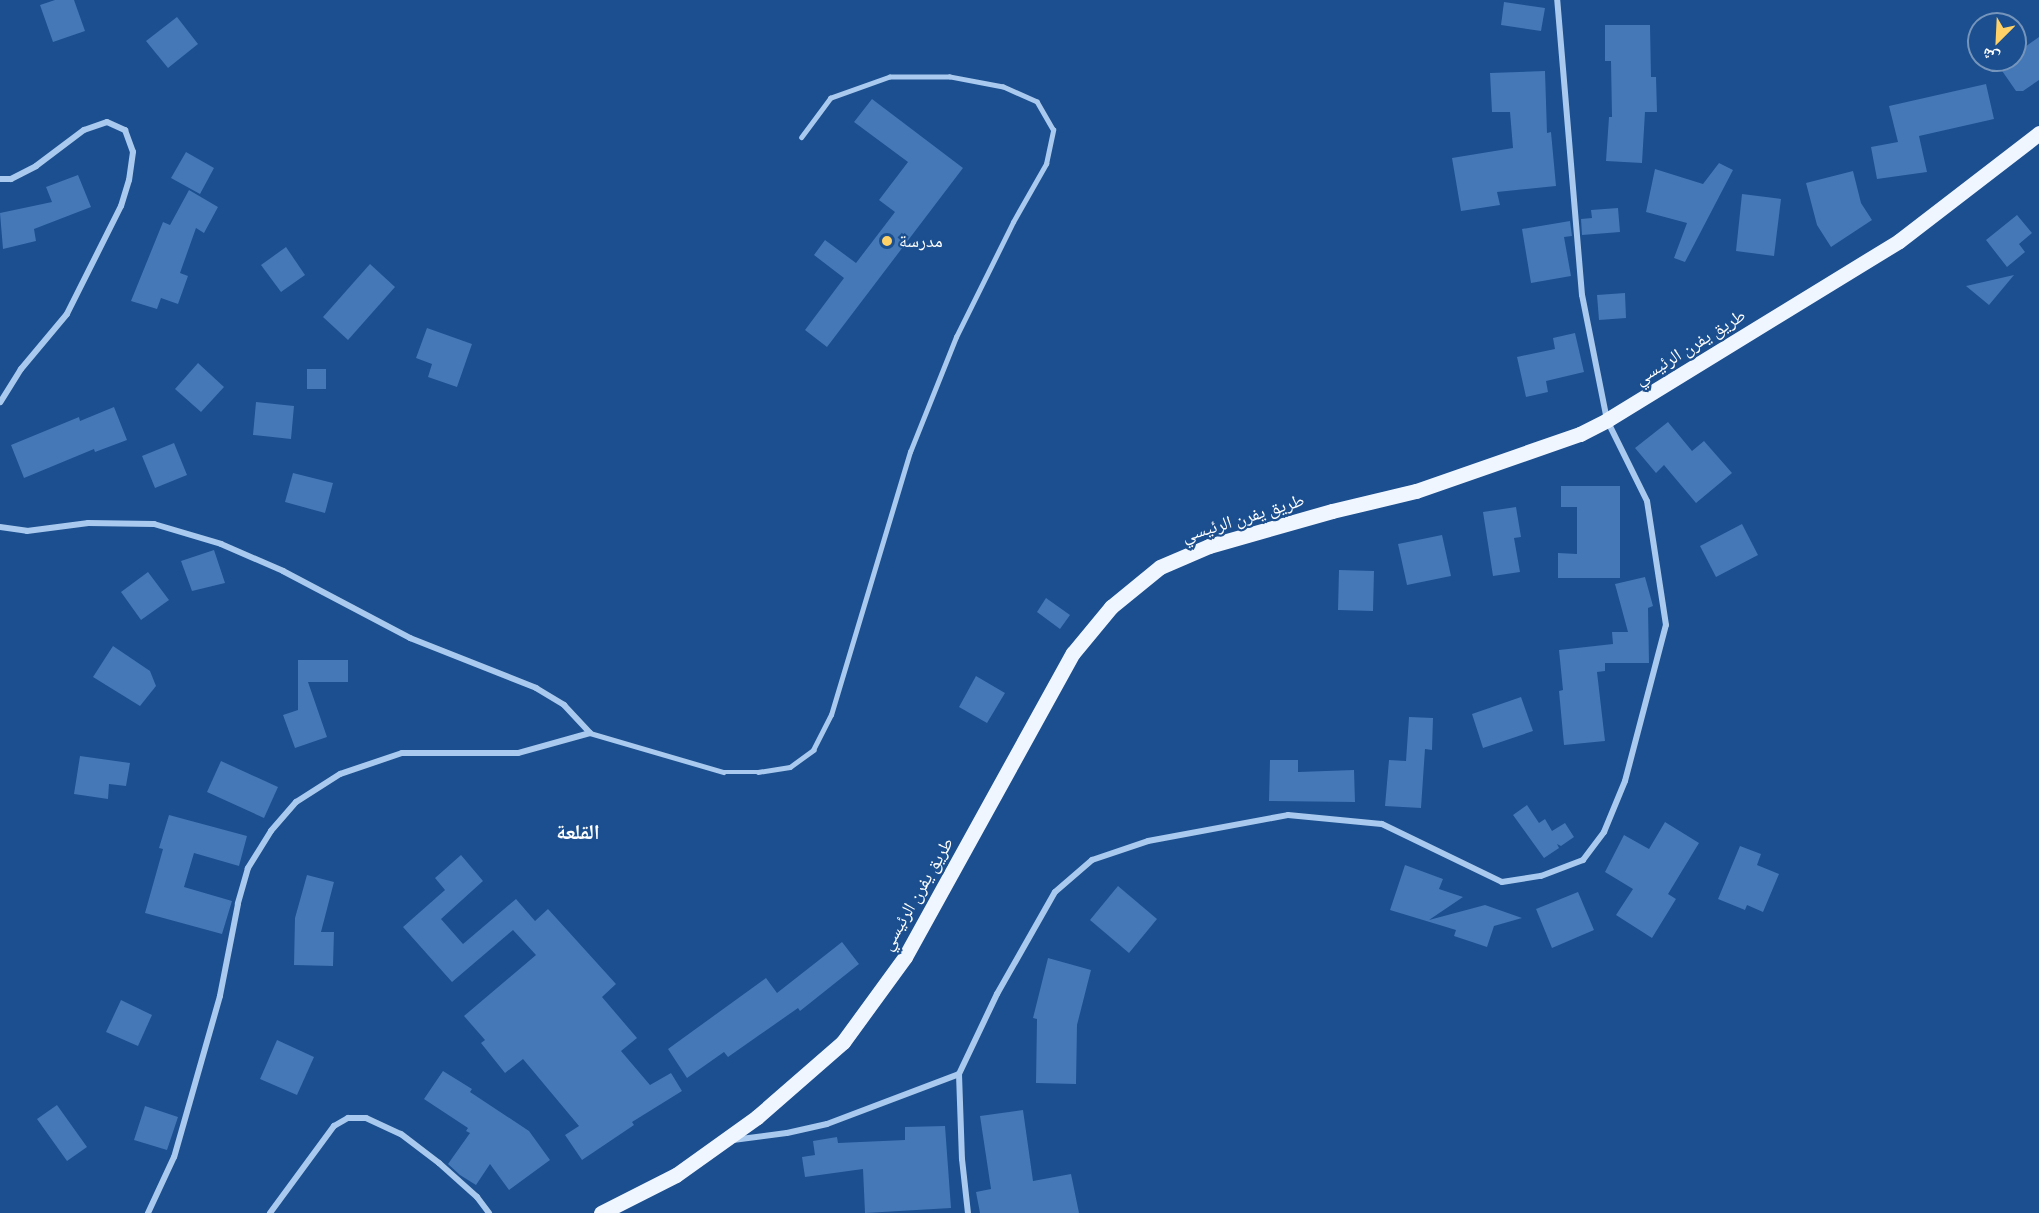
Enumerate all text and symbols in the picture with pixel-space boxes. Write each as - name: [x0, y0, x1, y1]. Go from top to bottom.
- north arrow: [1967, 12, 2027, 72]
- text: ش: [1978, 42, 2003, 71]
- place label: مدرسة: [899, 230, 943, 252]
- marker: مدرسة: [880, 234, 894, 248]
- street label: طريق يفرن الرئيسي: [1630, 304, 1750, 390]
- street label: طريق يفرن الرئيسي: [1179, 489, 1307, 547]
- district label: القلعة: [556, 818, 600, 844]
- street label: طريق يفرن الرئيسي: [876, 834, 958, 954]

